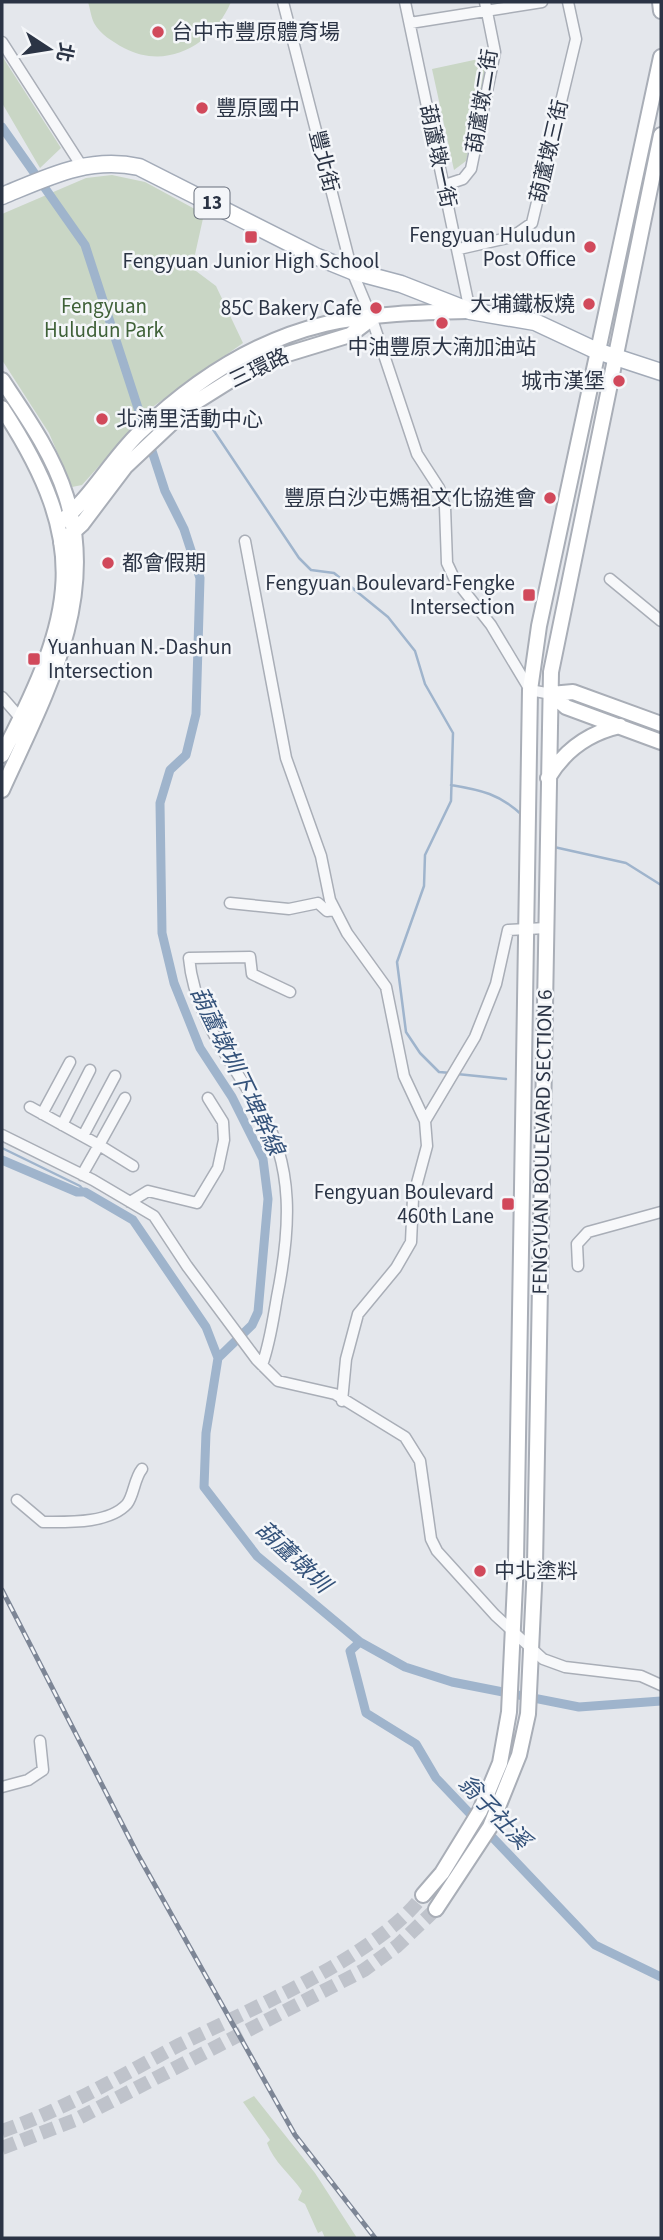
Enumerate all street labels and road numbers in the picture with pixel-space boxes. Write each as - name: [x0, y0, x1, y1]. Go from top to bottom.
- street label: 葫蘆墩二街: [459, 47, 505, 155]
- street label: 葫蘆墩三街: [523, 96, 575, 206]
- street label: 葫蘆墩一街: [412, 102, 464, 210]
- street label: 豐北街: [302, 127, 346, 195]
- road number: 13: [194, 188, 230, 218]
- street label: 三環路: [224, 341, 294, 395]
- street label: FENGYUAN BOULEVARD SECTION 6: [524, 989, 560, 1295]

